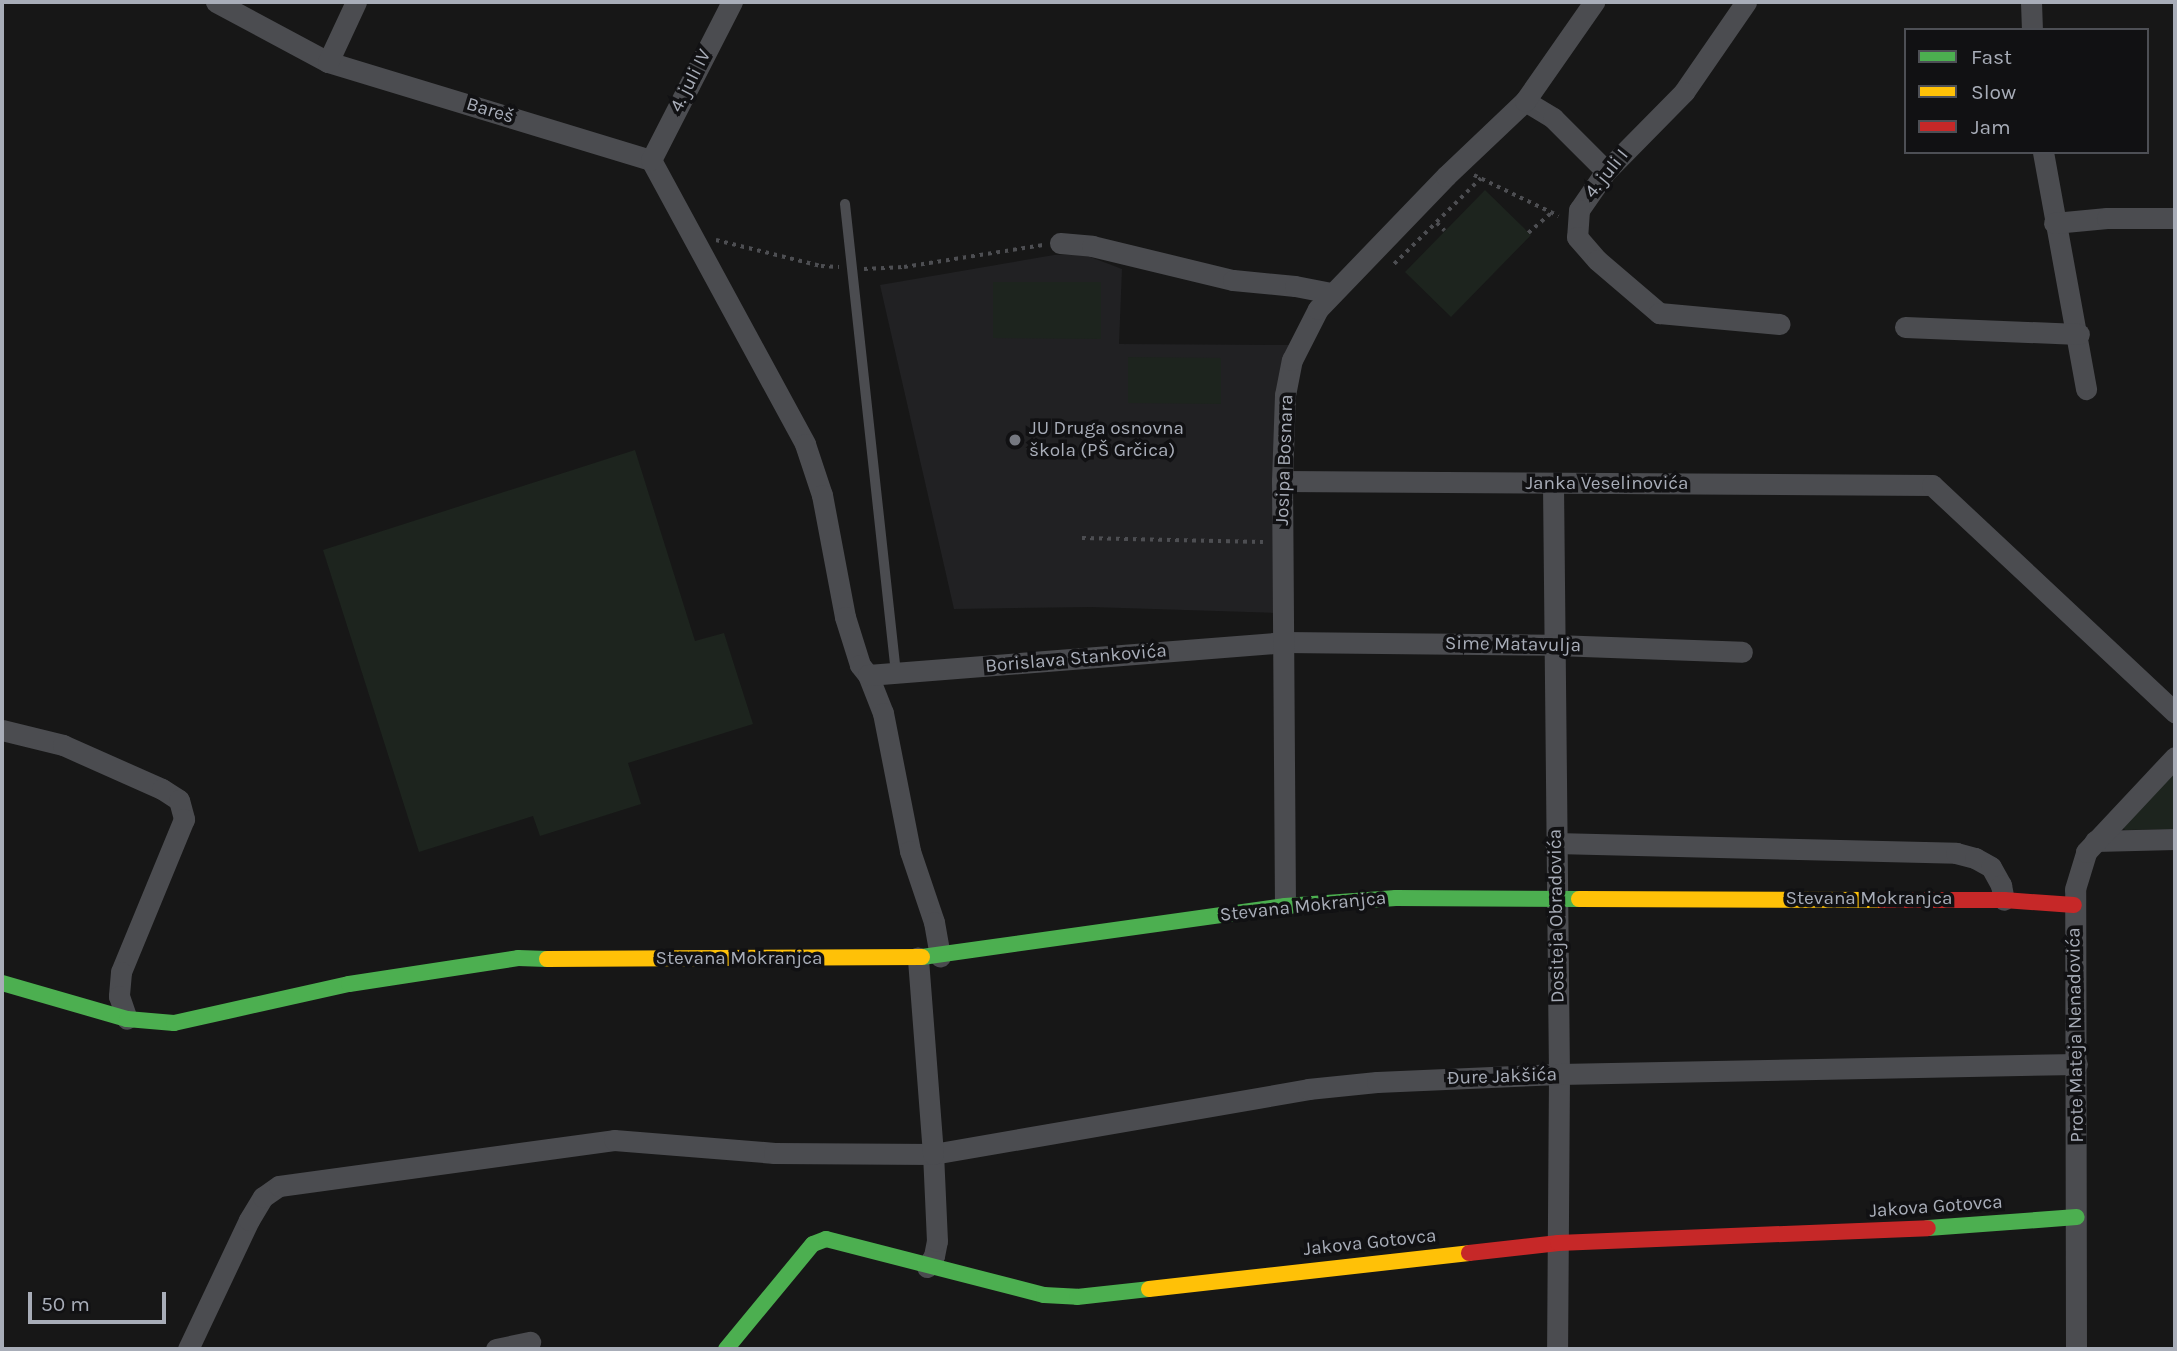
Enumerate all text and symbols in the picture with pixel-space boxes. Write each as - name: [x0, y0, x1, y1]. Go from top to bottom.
- legend: [1904, 28, 2149, 154]
- text: Fast: [1971, 45, 2012, 69]
- street label: 4. juli IV: [666, 46, 716, 116]
- text: Slow: [1971, 80, 2016, 104]
- street label: Bareš: [463, 93, 517, 129]
- text: Jam: [1971, 115, 2011, 139]
- street label: 4. juli I: [1580, 145, 1634, 203]
- street label: Josipa Bosnara: [1271, 394, 1299, 526]
- place label: JU Druga osnovna škola (PŠ Grčica): [1029, 418, 1184, 462]
- marker: JU Druga osnovna škola (PŠ Grčica): [1007, 432, 1023, 448]
- street label: Janka Veselinovića: [1525, 473, 1689, 495]
- street label: Sime Matavulja: [1445, 632, 1581, 658]
- street label: Borislava Stankovića: [984, 640, 1168, 678]
- street label: Dositeja Obradovića: [1544, 829, 1570, 1003]
- street label: Stevana Mokranjca: [1219, 887, 1387, 927]
- street label: Stevana Mokranjca: [1785, 888, 1953, 910]
- street label: Prote Mateja Nenadovića: [2063, 927, 2089, 1143]
- street label: Stevana Mokranjca: [655, 948, 823, 970]
- street label: Đure Jakšića: [1447, 1064, 1557, 1090]
- street label: Jakova Gotovca: [1869, 1191, 2003, 1223]
- street label: Jakova Gotovca: [1302, 1225, 1438, 1261]
- scale bar: [32, 1278, 170, 1322]
- text: 50 m: [41, 1292, 90, 1316]

